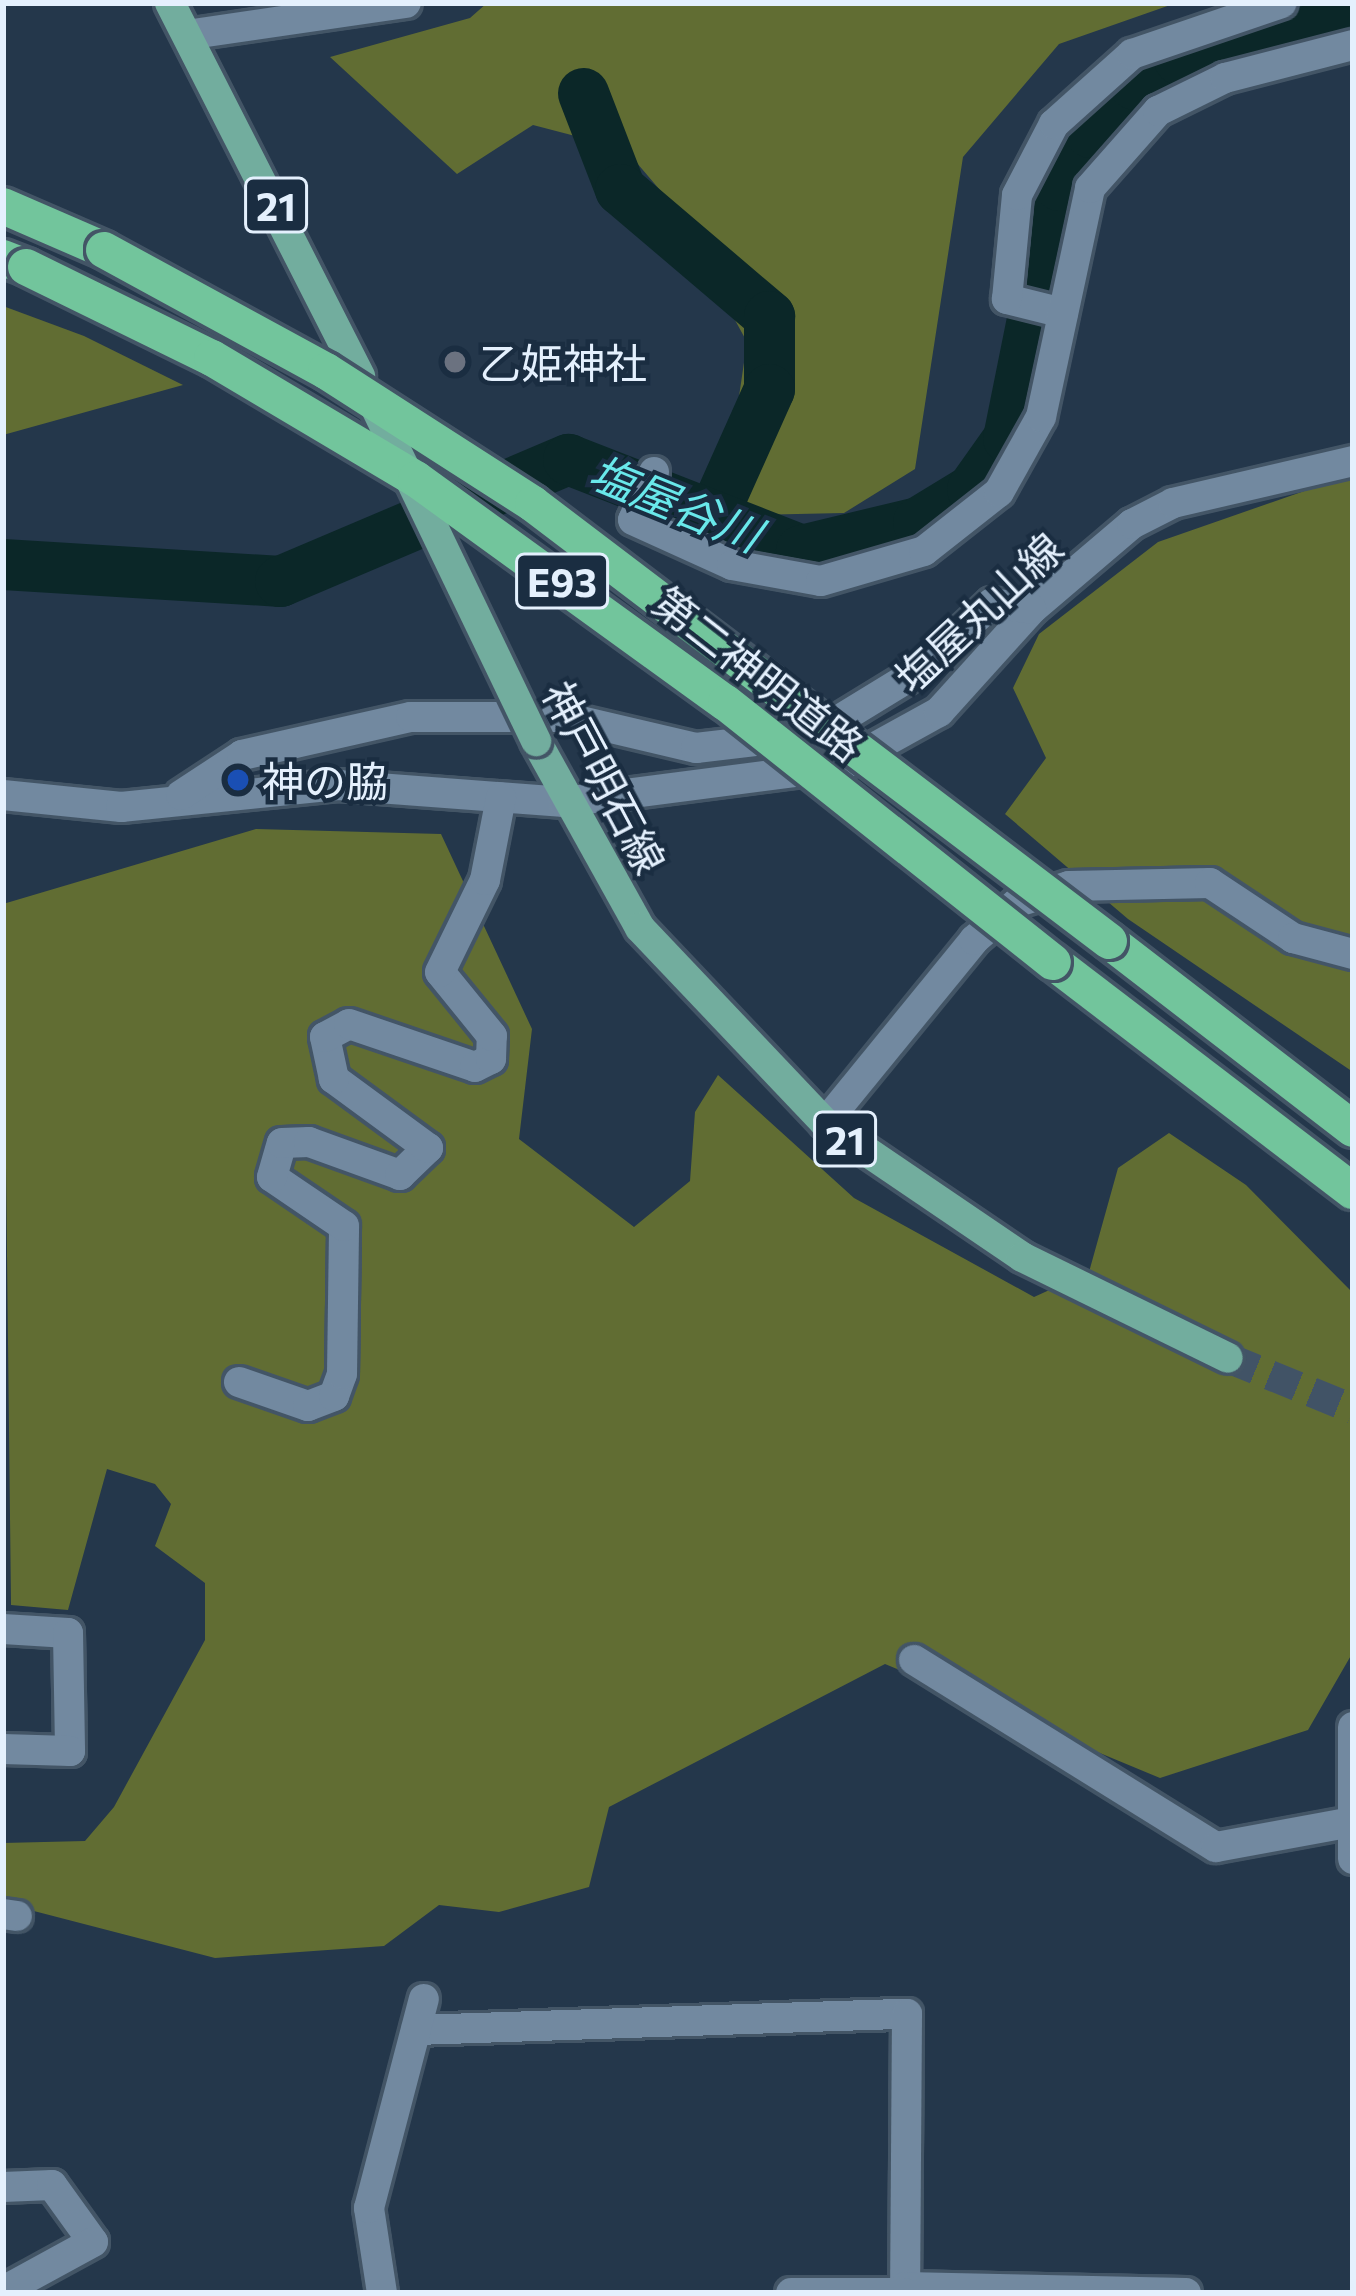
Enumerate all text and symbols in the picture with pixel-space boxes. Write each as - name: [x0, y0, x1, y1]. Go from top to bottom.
- road number: 21: [243, 172, 309, 238]
- place label: 乙姫神社: [479, 337, 647, 387]
- marker: 乙姫神社: [442, 349, 468, 375]
- water label: 塩屋谷川: [582, 443, 770, 561]
- street label: 塩屋丸山線: [884, 522, 1072, 702]
- road number: E93: [514, 548, 610, 614]
- street label: 第二神明道路: [644, 576, 874, 770]
- street label: 神戸明石線: [533, 672, 677, 882]
- place label: 神の脇: [262, 755, 388, 805]
- marker: 神の脇: [225, 767, 251, 793]
- road number: 21: [812, 1106, 878, 1172]

